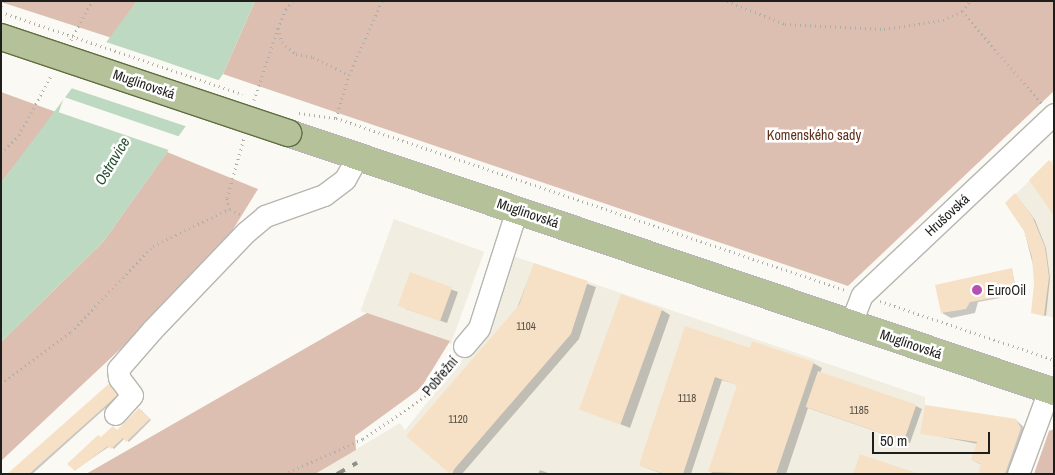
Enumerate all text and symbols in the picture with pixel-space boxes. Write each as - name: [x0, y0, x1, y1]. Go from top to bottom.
- street label: Muglinovská: [111, 66, 177, 102]
- park label: Komenského sady: [767, 127, 861, 143]
- water label: Ostravice: [91, 134, 133, 188]
- street label: Hrušovská: [921, 190, 973, 240]
- street label: Muglinovská: [495, 195, 561, 231]
- place label: EuroOil: [987, 282, 1026, 298]
- marker: EuroOil: [971, 284, 983, 296]
- house number: 1104: [516, 319, 536, 333]
- street label: Muglinovská: [878, 326, 944, 362]
- street label: Pobřežní: [419, 353, 461, 399]
- house number: 1118: [678, 391, 696, 405]
- house number: 1185: [849, 403, 869, 417]
- house number: 1120: [448, 412, 468, 426]
- scale bar: [875, 422, 992, 454]
- text: 50 m: [880, 430, 907, 451]

